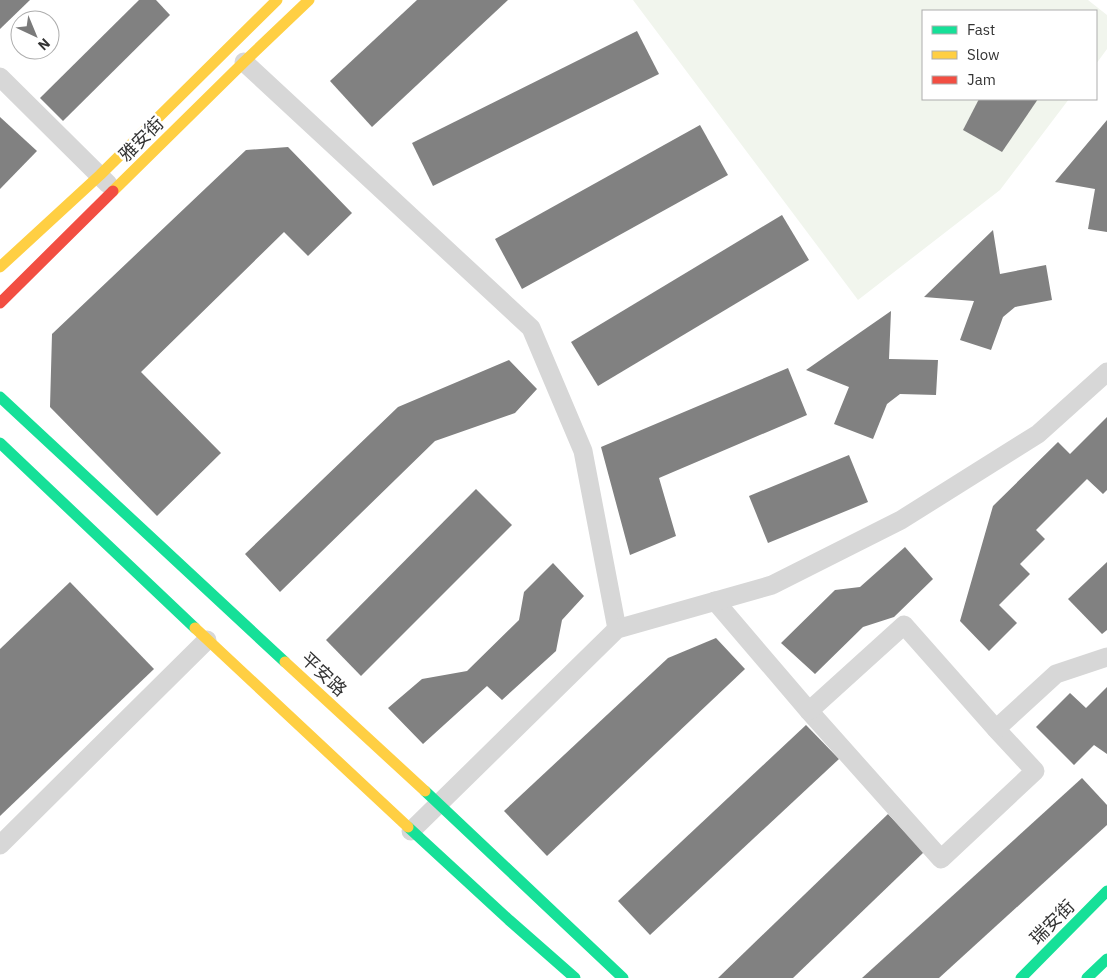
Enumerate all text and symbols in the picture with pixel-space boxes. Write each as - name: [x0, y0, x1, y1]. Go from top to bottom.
- north arrow: [10, 10, 60, 60]
- legend: [922, 10, 1097, 100]
- text: Fast: [967, 20, 995, 39]
- text: N: [34, 34, 54, 54]
- text: Slow: [967, 45, 1000, 64]
- text: Jam: [967, 70, 996, 89]
- street label: 雅安街: [114, 112, 168, 166]
- street label: 平安路: [296, 647, 352, 701]
- street label: 瑞安街: [1025, 895, 1079, 949]

